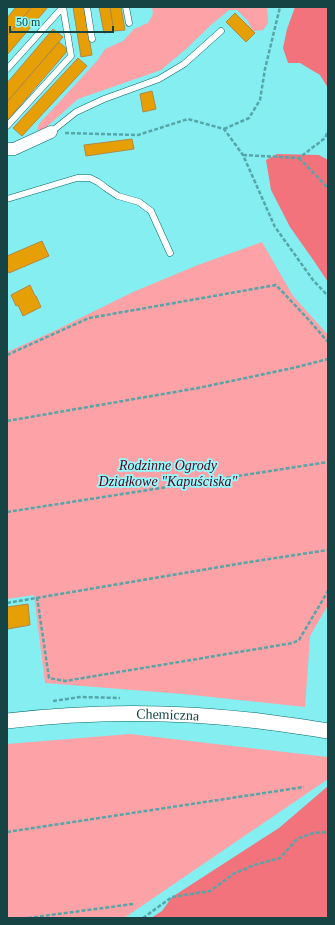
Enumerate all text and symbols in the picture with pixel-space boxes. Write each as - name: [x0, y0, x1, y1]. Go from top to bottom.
- scale bar: [10, 8, 113, 34]
- text: 50 m: [16, 15, 41, 29]
- park label: Rodzinne Ogrody Działkowe "Kapuściska": [98, 458, 238, 489]
- street label: Chemiczna: [136, 706, 200, 723]

